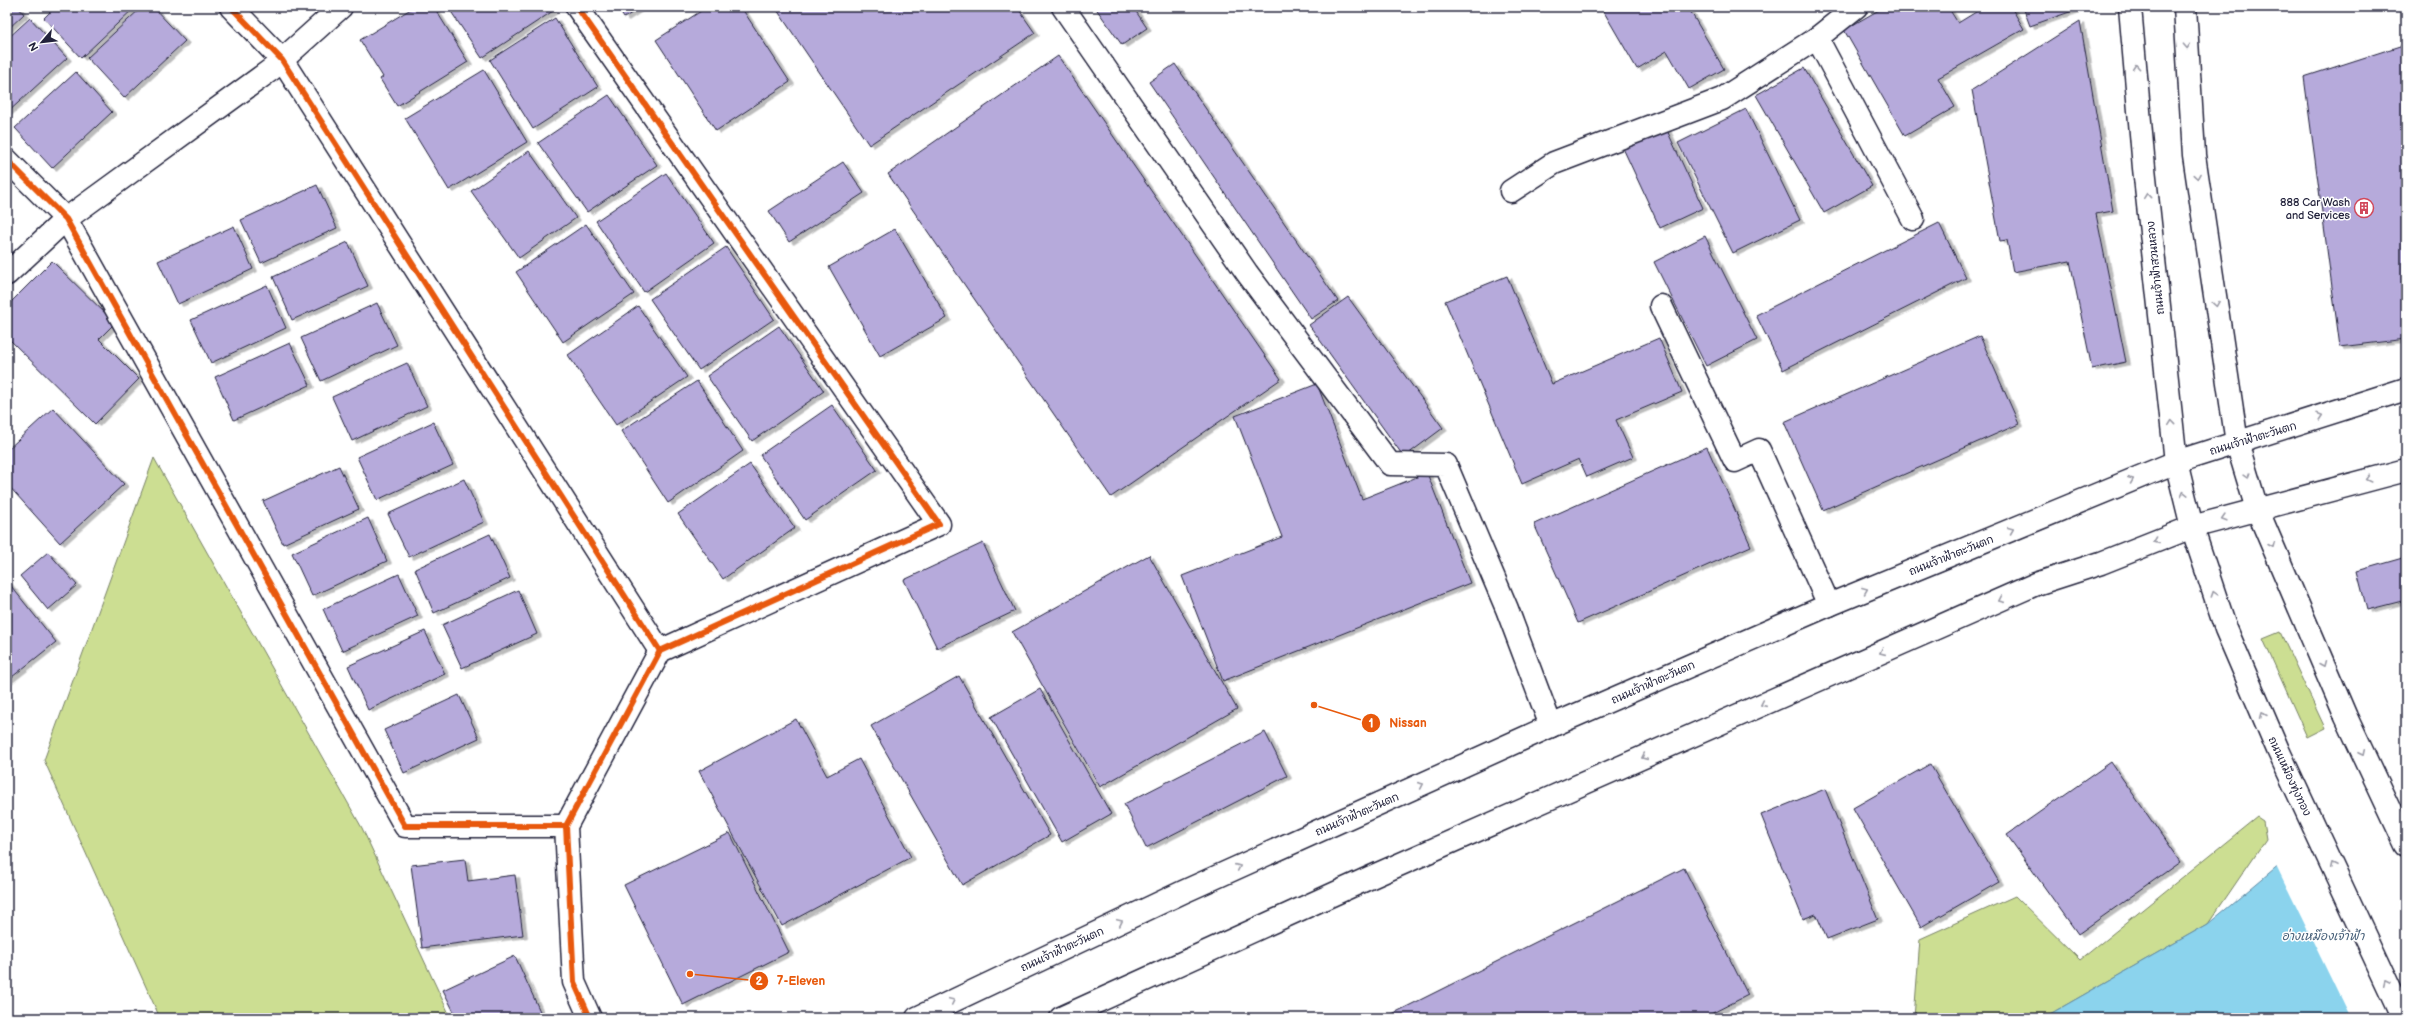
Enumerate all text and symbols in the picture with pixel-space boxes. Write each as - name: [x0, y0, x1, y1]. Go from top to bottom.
- north arrow: [22, 22, 62, 62]
- text: N: [26, 40, 41, 53]
- one-way arrow: [2183, 43, 2191, 49]
- one-way arrow: [2132, 64, 2141, 70]
- one-way arrow: [2192, 172, 2201, 179]
- one-way arrow: [2143, 193, 2152, 199]
- place label: 888 Car Wash and Services: [2280, 196, 2351, 222]
- building icon: 888 Car Wash and Services: [2353, 197, 2375, 219]
- street label: ถนนเจ้าฟ้าสวนหลวง: [2142, 220, 2167, 316]
- one-way arrow: [2211, 301, 2220, 307]
- one-way arrow: [2317, 413, 2324, 421]
- street label: ถนนเจ้าฟ้าตะวันตก: [2207, 417, 2298, 458]
- one-way arrow: [2168, 420, 2177, 426]
- one-way arrow: [2242, 472, 2251, 479]
- one-way arrow: [2365, 474, 2371, 482]
- one-way arrow: [2127, 477, 2134, 485]
- one-way arrow: [2180, 491, 2189, 498]
- one-way arrow: [2221, 513, 2228, 522]
- one-way arrow: [2006, 527, 2014, 535]
- street label: ถนนเจ้าฟ้าตะวันตก: [1906, 531, 1995, 578]
- one-way arrow: [2152, 537, 2159, 545]
- one-way arrow: [2267, 540, 2275, 548]
- one-way arrow: [1861, 587, 1868, 595]
- one-way arrow: [2210, 591, 2219, 598]
- one-way arrow: [1997, 595, 2004, 603]
- one-way arrow: [1878, 647, 1886, 655]
- street label: ถนนเจ้าฟ้าตะวันตก: [1608, 656, 1697, 707]
- one-way arrow: [2318, 660, 2326, 668]
- one-way arrow: [1759, 700, 1766, 708]
- callout: Nissan: [1361, 711, 1435, 735]
- one-way arrow: [2259, 711, 2267, 718]
- text: 1: [1368, 716, 1374, 731]
- text: Nissan: [1389, 716, 1427, 731]
- street label: ถนนเหมืองทุ่งทอง: [2264, 734, 2315, 819]
- one-way arrow: [2358, 749, 2366, 756]
- one-way arrow: [1640, 752, 1648, 760]
- one-way arrow: [1416, 782, 1424, 790]
- street label: ถนนเจ้าฟ้าตะวันตก: [1312, 788, 1401, 839]
- one-way arrow: [2329, 862, 2337, 869]
- one-way arrow: [1234, 864, 1242, 872]
- one-way arrow: [1116, 919, 1124, 927]
- street label: ถนนเจ้าฟ้าตะวันตก: [1018, 923, 1106, 974]
- water label: อ่างเหมืองเจ้าฟ้า: [2282, 928, 2365, 944]
- callout: 7-Eleven: [749, 969, 833, 993]
- text: 2: [755, 974, 763, 989]
- text: 7-Eleven: [777, 974, 825, 989]
- one-way arrow: [2384, 979, 2392, 987]
- one-way arrow: [948, 998, 955, 1006]

